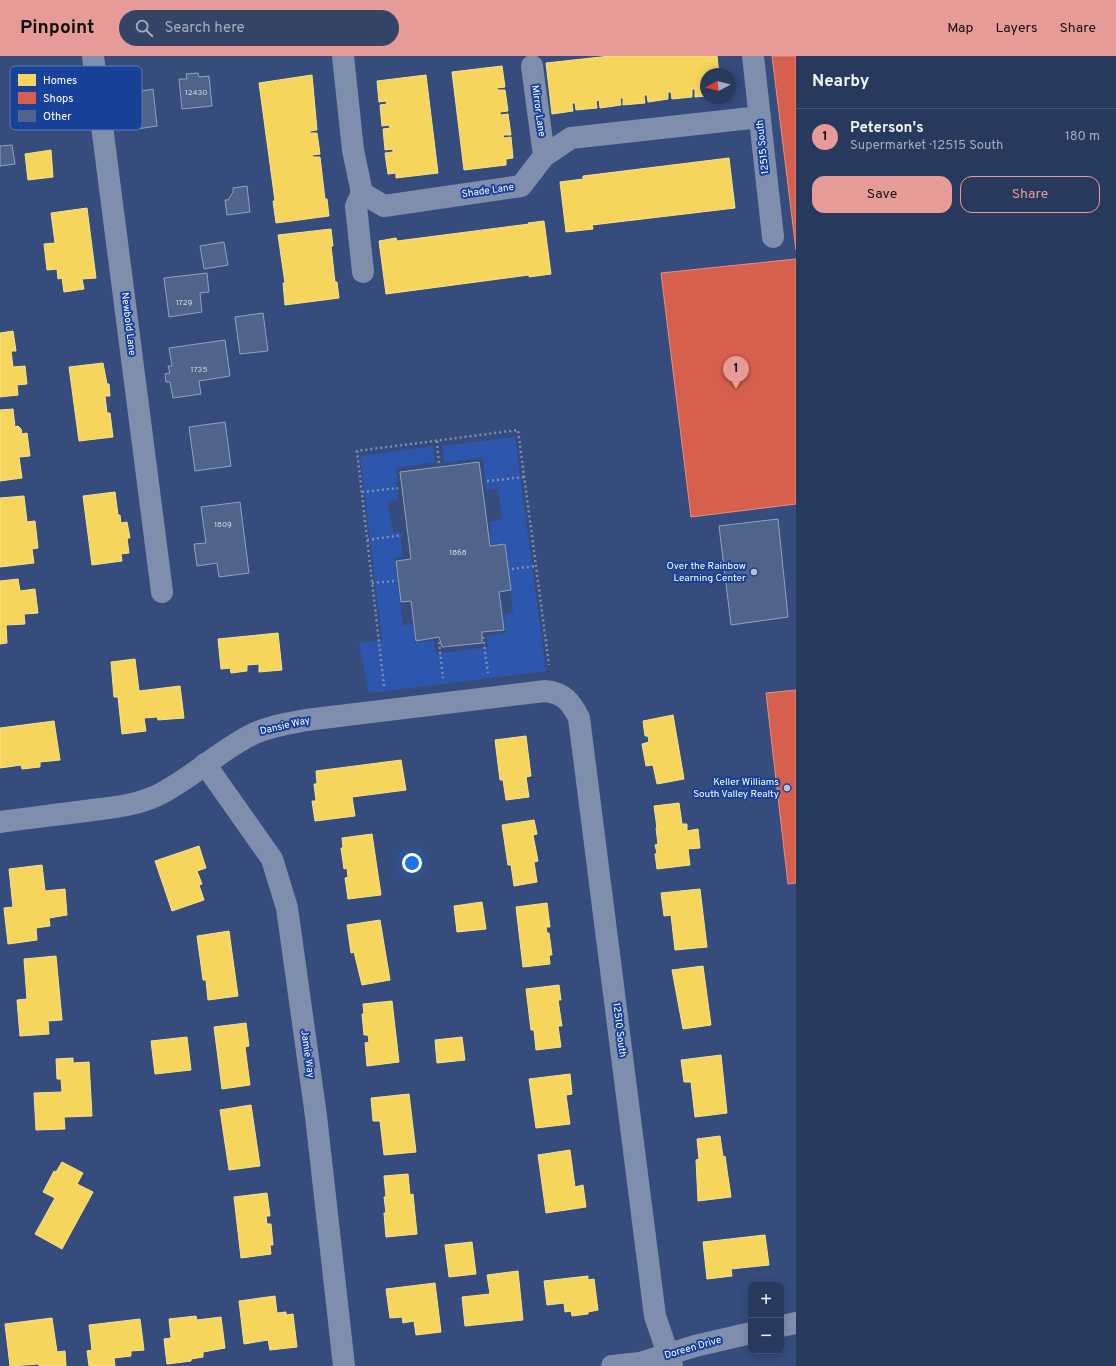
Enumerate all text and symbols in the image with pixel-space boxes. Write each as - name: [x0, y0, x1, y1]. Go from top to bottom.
- search box: [119, 10, 399, 46]
- text: Pinpoint: [20, 16, 95, 40]
- icon: search: [133, 17, 155, 39]
- text: Search here: [165, 19, 245, 38]
- text: Map: [947, 20, 973, 37]
- text: Layers: [995, 20, 1037, 37]
- text: Share: [1059, 20, 1096, 37]
- legend: [10, 66, 142, 130]
- north arrow: [700, 68, 736, 104]
- text: Nearby: [812, 71, 869, 93]
- text: Homes: [43, 74, 77, 88]
- street label: Mirror Lane: [528, 84, 548, 138]
- house number: 12430: [185, 88, 207, 98]
- text: Shops: [43, 92, 73, 106]
- text: Other: [43, 110, 72, 124]
- street label: 12515 South: [754, 119, 772, 175]
- text: Peterson's: [850, 119, 924, 138]
- text: 1: [822, 129, 828, 145]
- text: 180 m: [1065, 129, 1100, 145]
- text: Supermarket · 12515 South: [850, 138, 1003, 154]
- button: Save: [812, 176, 952, 213]
- button: Share: [960, 176, 1100, 213]
- street label: Shade Lane: [461, 181, 515, 201]
- street label: Newbold Lane: [118, 292, 138, 356]
- house number: 1729: [176, 298, 193, 308]
- pin: 1: [723, 356, 749, 389]
- house number: 1735: [191, 365, 207, 375]
- house number: 1809: [214, 520, 232, 530]
- house number: 1868: [449, 548, 467, 558]
- place label: Over the Rainbow Learning Center: [667, 560, 746, 585]
- marker: Over the Rainbow Learning Center: [749, 567, 759, 577]
- street label: Dansie Way: [259, 714, 311, 738]
- place label: Keller Williams South Valley Realty: [693, 776, 779, 801]
- marker: Keller Williams South Valley Realty: [782, 783, 792, 793]
- your location: [402, 853, 422, 873]
- street label: 12510 South: [609, 1002, 629, 1058]
- street label: Jamie Way: [297, 1029, 317, 1079]
- map controls: [748, 1282, 784, 1354]
- button: +: [748, 1282, 784, 1318]
- button: −: [748, 1318, 784, 1354]
- street label: Doreen Drive: [663, 1334, 723, 1362]

